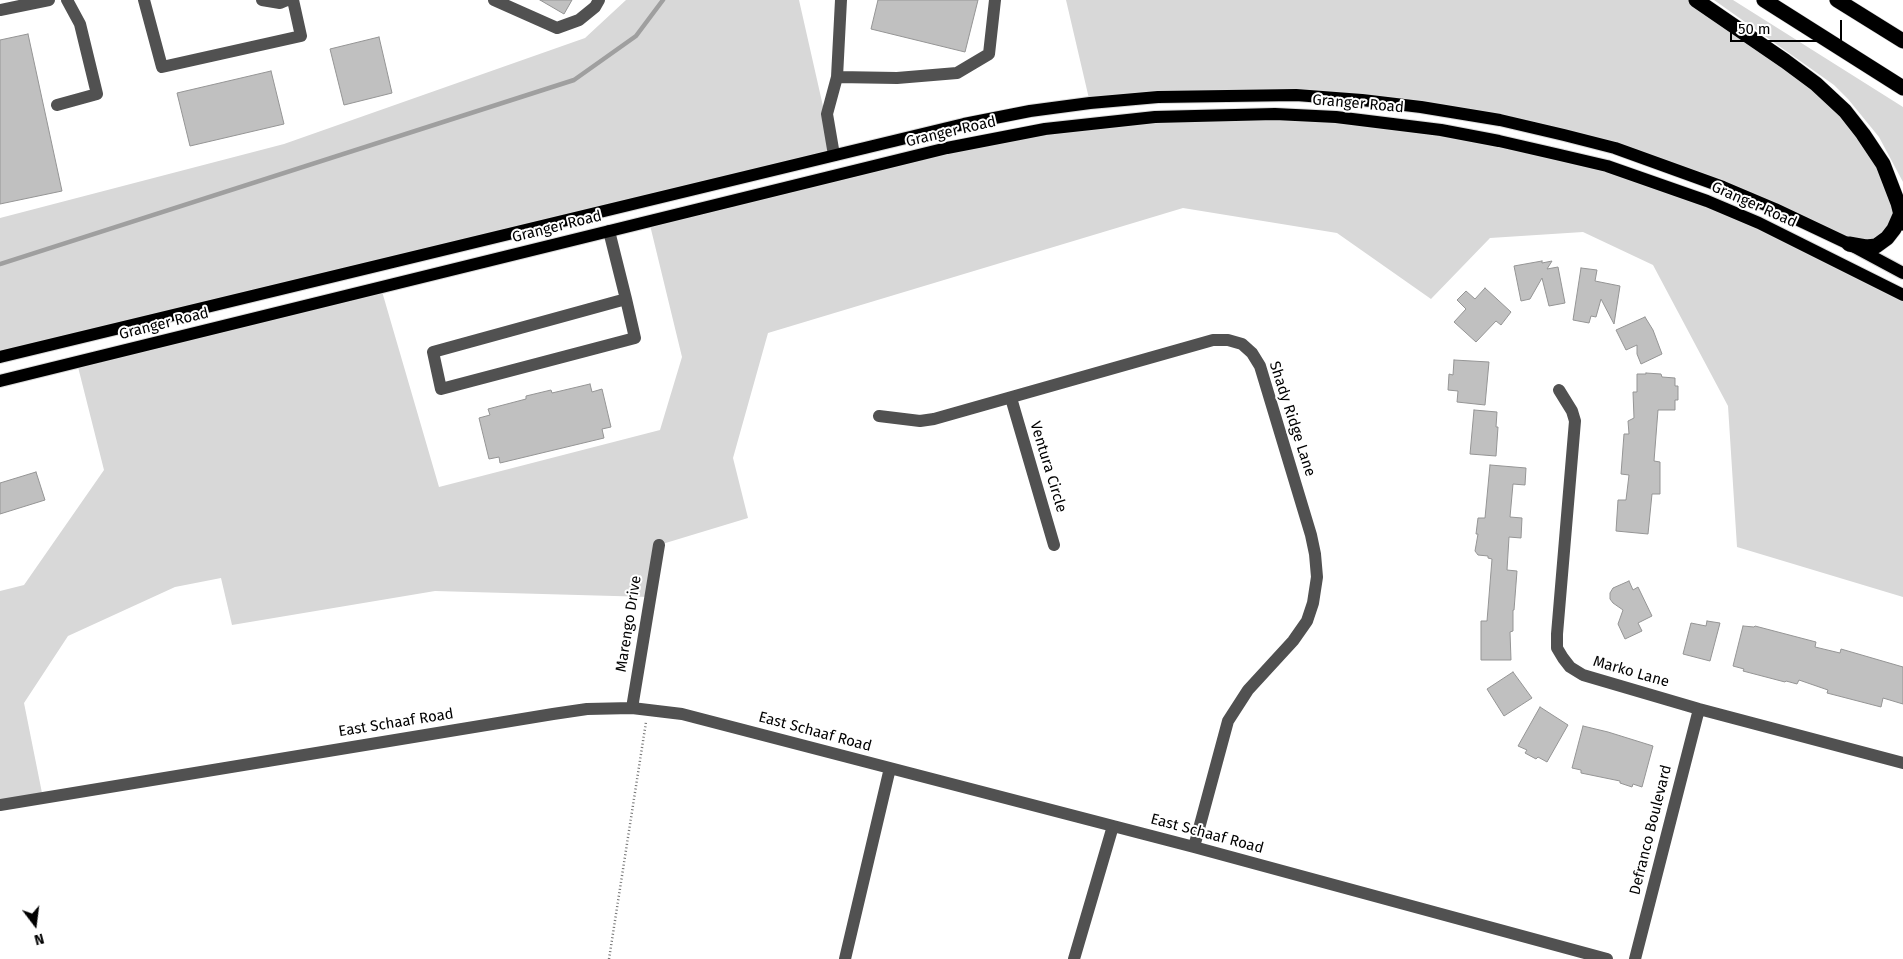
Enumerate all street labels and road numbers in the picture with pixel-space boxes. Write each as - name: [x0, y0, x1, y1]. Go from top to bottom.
- street label: Granger Road: [1312, 91, 1404, 117]
- street label: Granger Road: [904, 113, 998, 151]
- street label: Granger Road: [1708, 178, 1800, 232]
- street label: Granger Road: [510, 207, 604, 247]
- street label: Granger Road: [117, 304, 211, 344]
- street label: Shady Ridge Lane: [1265, 359, 1319, 479]
- street label: Ventura Circle: [1026, 419, 1070, 515]
- street label: Marengo Drive: [612, 574, 646, 674]
- street label: Marko Lane: [1591, 653, 1671, 691]
- street label: East Schaaf Road: [337, 705, 455, 741]
- street label: East Schaaf Road: [757, 708, 873, 756]
- street label: Defranco Boulevard: [1626, 763, 1676, 897]
- street label: East Schaaf Road: [1149, 810, 1265, 858]

